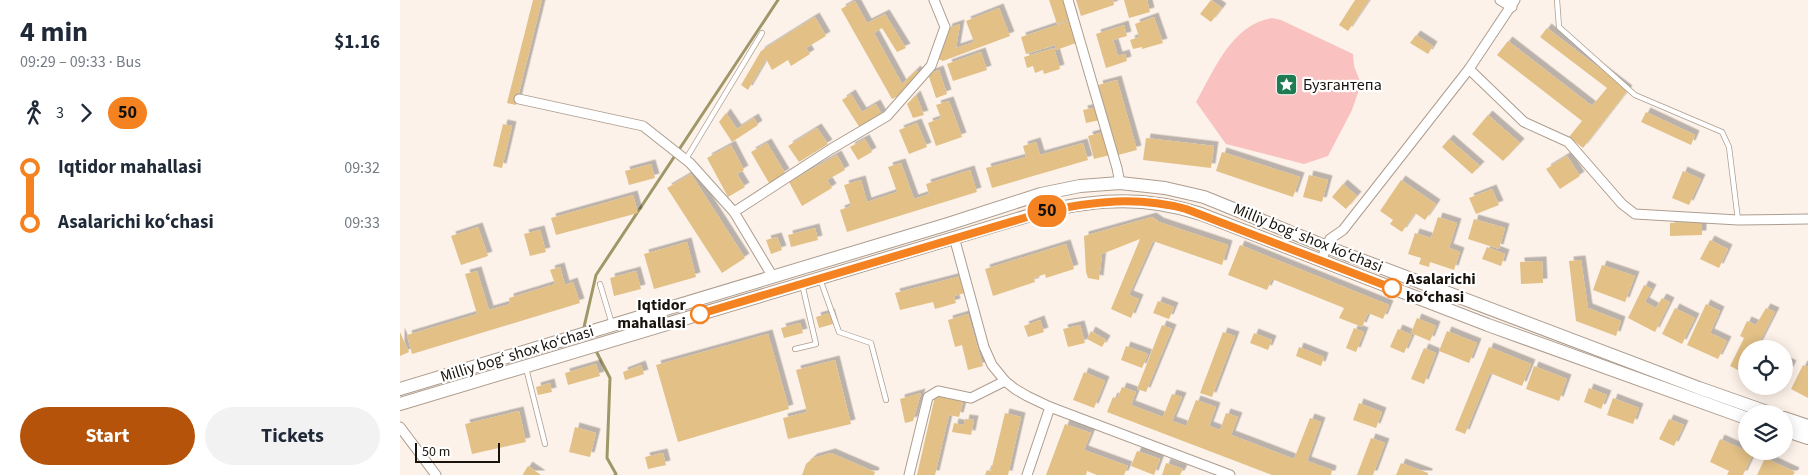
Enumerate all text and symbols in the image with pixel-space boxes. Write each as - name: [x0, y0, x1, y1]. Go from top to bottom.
- text: 4 min: [20, 12, 88, 52]
- text: $1.16: [334, 29, 380, 56]
- text: 09:29 – 09:33 · Bus: [20, 51, 141, 73]
- place icon: Бузгантепа: [1275, 73, 1299, 97]
- place label: Бузгантепа: [1303, 74, 1382, 96]
- icon: walk: [20, 99, 48, 127]
- icon: forward: [72, 99, 100, 127]
- text: 50: [118, 100, 137, 125]
- text: 3: [56, 102, 64, 124]
- text: Iqtidor mahallasi: [58, 154, 202, 181]
- text: 09:32: [344, 157, 380, 179]
- line badge: 50: [1024, 195, 1070, 227]
- text: 50: [1037, 198, 1057, 223]
- street label: Milliy bog‘ shox ko‘chasi: [1230, 198, 1386, 278]
- text: Asalarichi koʻchasi: [58, 209, 214, 236]
- text: 09:33: [344, 212, 380, 234]
- place label: Asalarichi koʻchasi: [1405, 268, 1476, 308]
- marker: Asalarichi koʻchasi: [1382, 278, 1402, 298]
- place label: Iqtidor mahallasi: [617, 294, 687, 334]
- marker: Iqtidor mahallasi: [690, 304, 710, 324]
- street label: Milliy bog‘ shox ko‘chasi: [438, 320, 596, 388]
- map controls: [1738, 340, 1793, 460]
- button: locate: [1738, 340, 1793, 395]
- button: layers: [1738, 405, 1793, 460]
- button: Start: [20, 407, 195, 465]
- button: Tickets: [205, 407, 380, 465]
- scale bar: [415, 440, 500, 463]
- text: 50 m: [422, 442, 450, 462]

